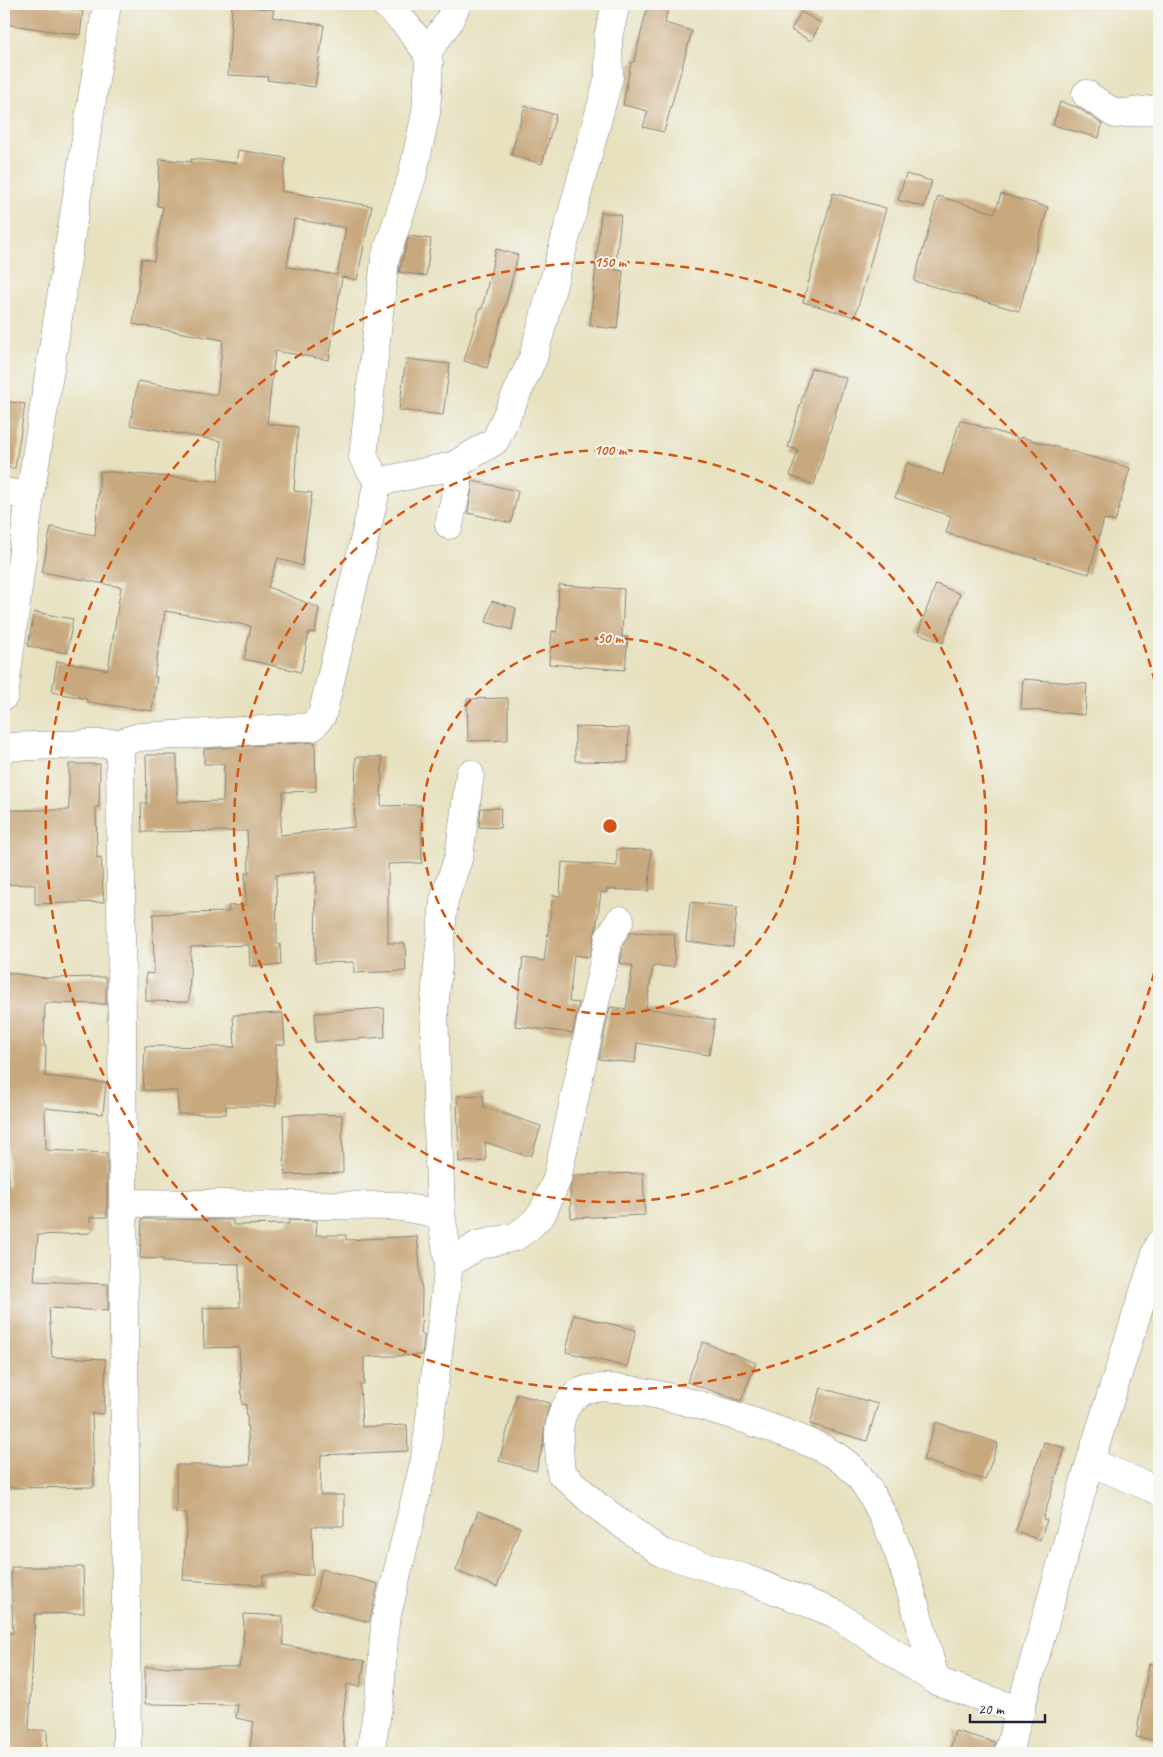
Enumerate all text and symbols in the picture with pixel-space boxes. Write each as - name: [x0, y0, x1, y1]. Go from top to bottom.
- text: 150 m: [594, 253, 628, 272]
- text: 100 m: [594, 441, 628, 460]
- text: 50 m: [597, 629, 624, 648]
- centre of rings: [601, 817, 619, 835]
- scale bar: [970, 1692, 1046, 1724]
- text: 20 m: [978, 1700, 1005, 1719]

